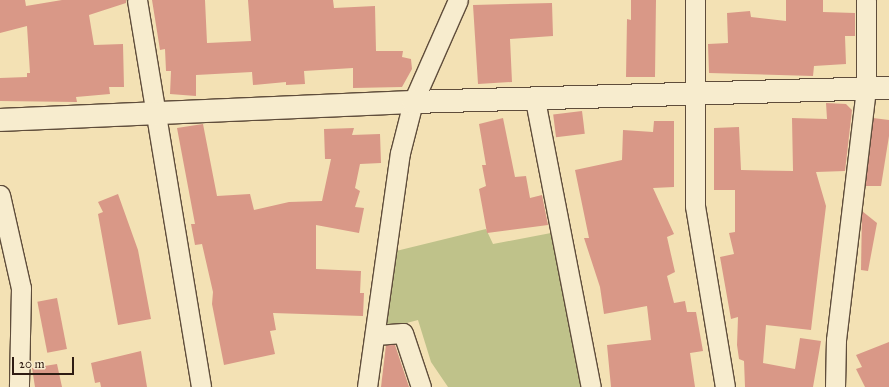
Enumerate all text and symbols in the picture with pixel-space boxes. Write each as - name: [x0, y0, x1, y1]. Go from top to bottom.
- scale bar: [14, 349, 76, 375]
- text: 20 m: [19, 357, 45, 371]

